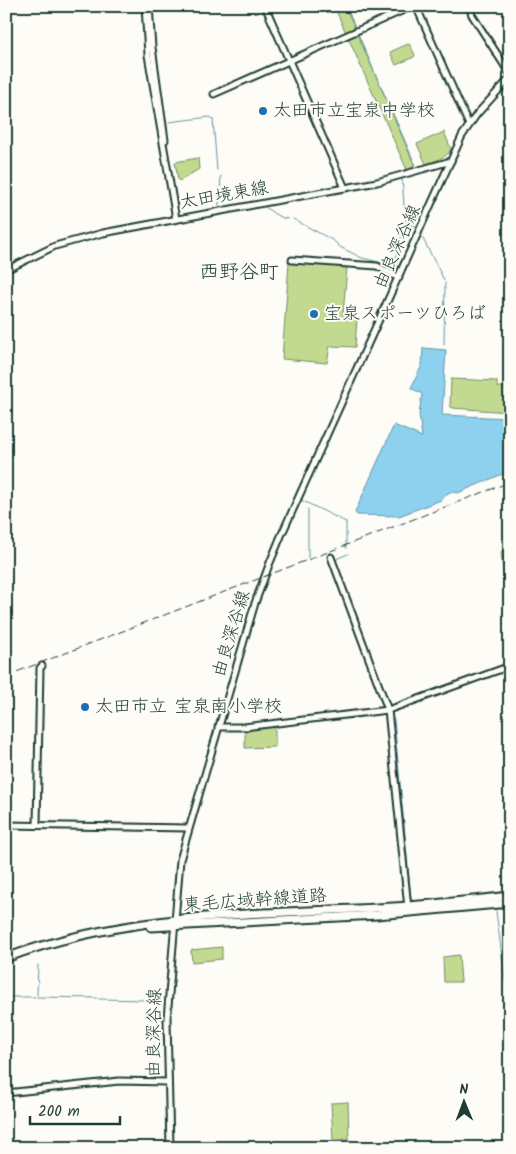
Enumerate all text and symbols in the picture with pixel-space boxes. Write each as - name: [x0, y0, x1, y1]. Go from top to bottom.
- place label: 太田市立宝泉中学校: [273, 97, 435, 126]
- marker: 太田市立宝泉中学校: [257, 105, 269, 117]
- street label: 太田境東線: [177, 174, 271, 218]
- street label: 由良深谷線: [366, 200, 430, 294]
- district label: 西野谷町: [199, 257, 279, 289]
- place label: 宝泉スポーツひろば: [324, 300, 486, 329]
- marker: 宝泉スポーツひろば: [308, 308, 320, 320]
- street label: 由良深谷線: [205, 587, 259, 681]
- place label: 太田市立 宝泉南小学校: [95, 693, 282, 722]
- marker: 太田市立 宝泉南小学校: [79, 701, 91, 713]
- street label: 東毛広域幹線道路: [182, 882, 328, 920]
- street label: 由良深谷線: [140, 988, 170, 1078]
- north arrow: [438, 1076, 488, 1126]
- text: N: [459, 1079, 469, 1101]
- scale bar: [30, 1094, 120, 1126]
- text: 200 m: [38, 1100, 80, 1124]

